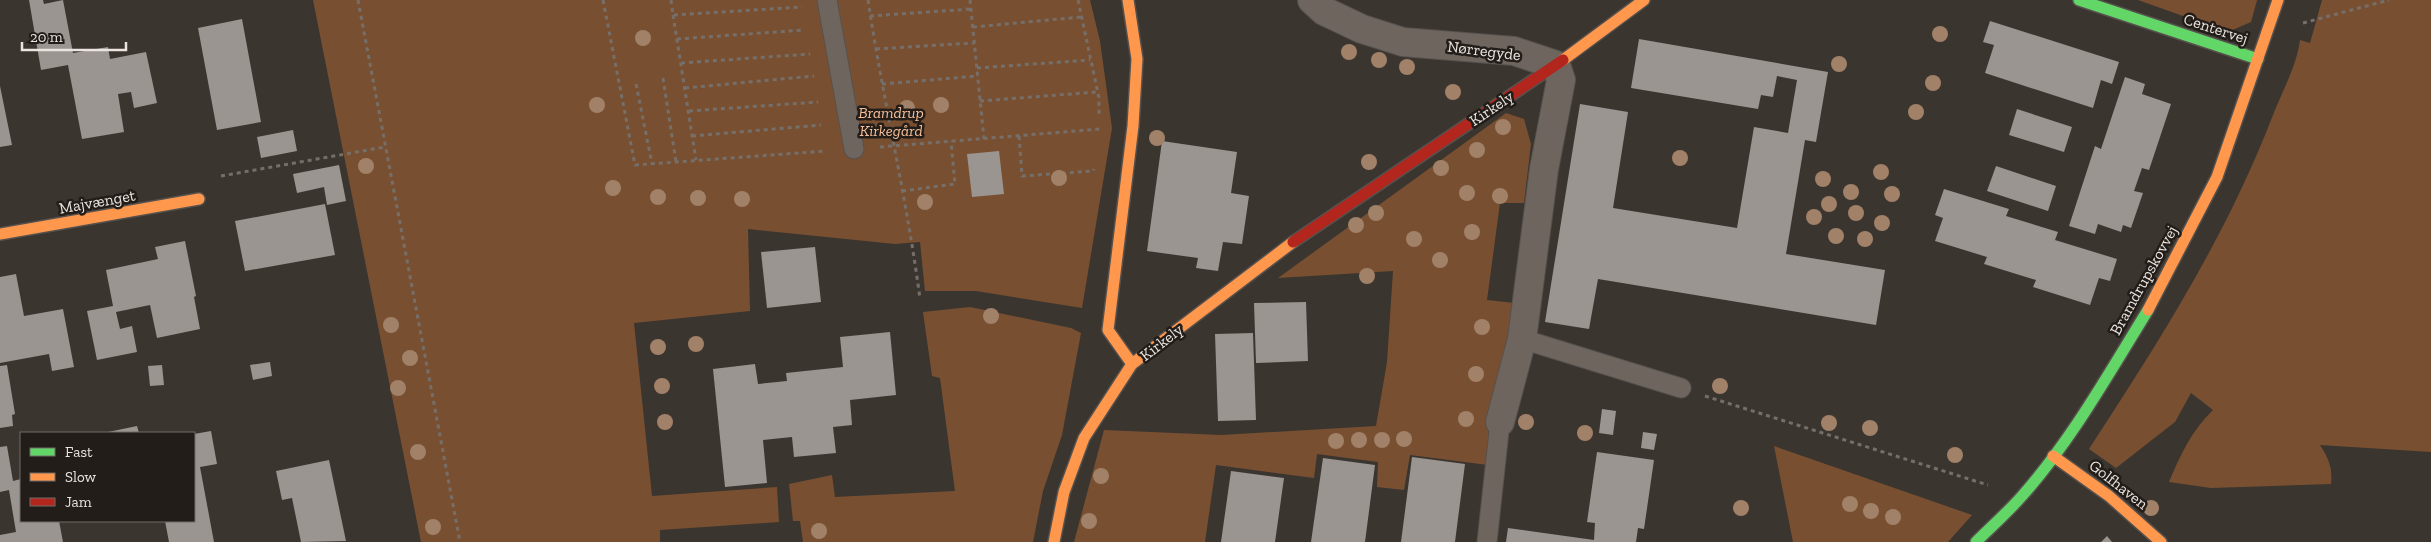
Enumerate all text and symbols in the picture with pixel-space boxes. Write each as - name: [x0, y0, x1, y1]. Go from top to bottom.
- street label: Centervej: [2181, 9, 2250, 48]
- scale bar: [22, 20, 126, 52]
- text: 20 m: [30, 28, 63, 46]
- street label: Nørregyde: [1446, 37, 1522, 64]
- street label: Kirkely: [1466, 86, 1518, 130]
- park label: Bramdrup Kirkegård: [858, 103, 924, 140]
- street label: Majvænget: [57, 185, 137, 218]
- street label: Bramdrupskovvej: [2106, 222, 2181, 338]
- street label: Kirkely: [1136, 319, 1187, 365]
- legend: [20, 432, 195, 522]
- text: Fast: [65, 443, 93, 461]
- street label: Golfhaven: [2086, 456, 2153, 514]
- text: Slow: [65, 468, 97, 486]
- text: Jam: [65, 493, 92, 511]

